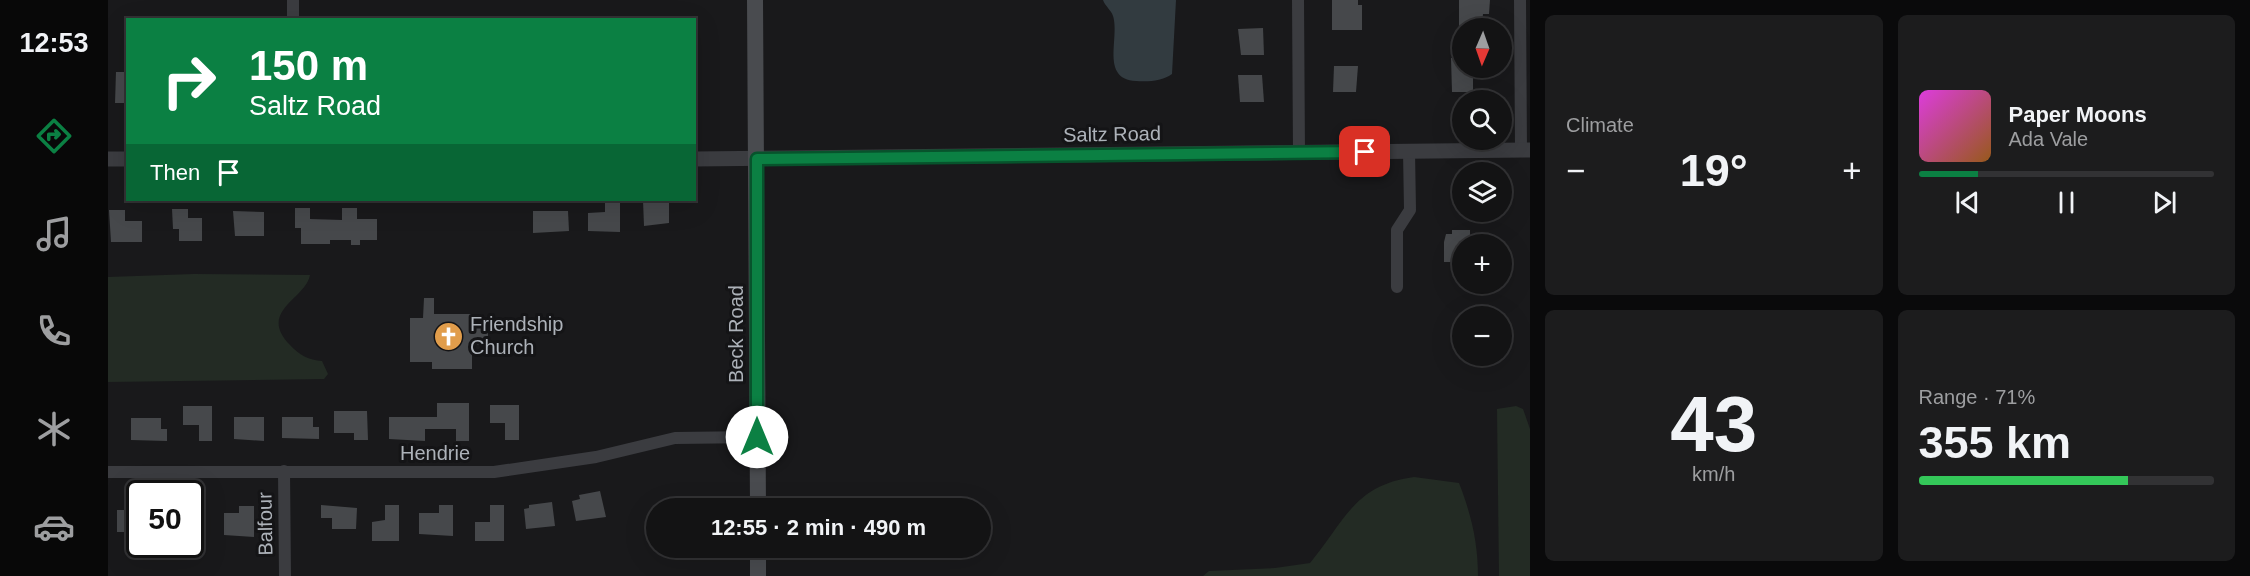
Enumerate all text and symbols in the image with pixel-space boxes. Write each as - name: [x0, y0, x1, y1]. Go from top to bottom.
- north arrow: [1452, 18, 1512, 78]
- map controls: [1452, 18, 1512, 366]
- text: 12:53: [19, 28, 89, 58]
- icon: right: [150, 42, 228, 120]
- text: 150 m: [249, 42, 368, 89]
- button: search: [1452, 90, 1512, 150]
- text: Saltz Road: [249, 91, 381, 121]
- text: Paper Moons: [2009, 102, 2147, 127]
- text: Climate: [1566, 114, 1634, 136]
- icon: directions: [33, 115, 75, 157]
- street label: Saltz Road: [1063, 122, 1161, 146]
- pin: [1339, 126, 1390, 177]
- text: Ada Vale: [2009, 128, 2088, 150]
- icon: arrive: [1348, 135, 1381, 168]
- text: 19°: [1680, 145, 1748, 196]
- text: −: [1566, 152, 1585, 189]
- text: +: [1842, 152, 1862, 189]
- icon: arrive: [212, 156, 245, 189]
- text: Then: [150, 160, 200, 185]
- button: layers: [1452, 162, 1512, 222]
- icon: previous: [1951, 186, 1984, 219]
- icon: pause: [2050, 186, 2083, 219]
- icon: next: [2148, 186, 2181, 219]
- icon: music: [33, 213, 75, 255]
- button: +: [1452, 234, 1512, 294]
- street label: Beck Road: [725, 285, 747, 383]
- button: −: [1452, 306, 1512, 366]
- icon: phone: [33, 310, 75, 352]
- place label: Friendship Church: [470, 313, 563, 358]
- church icon: Friendship Church: [433, 320, 465, 352]
- text: 43: [1670, 380, 1757, 468]
- text: Range · 71%: [1919, 386, 2035, 408]
- position arrow: [725, 405, 789, 469]
- icon: climate: [33, 408, 75, 450]
- text: 355 km: [1919, 417, 2071, 468]
- street label: Hendrie: [400, 442, 470, 464]
- text: km/h: [1692, 463, 1735, 485]
- speed limit sign: 50: [126, 480, 204, 558]
- street label: Balfour: [253, 492, 277, 556]
- icon: car: [33, 506, 75, 548]
- text: 12:55 · 2 min · 490 m: [711, 515, 926, 540]

